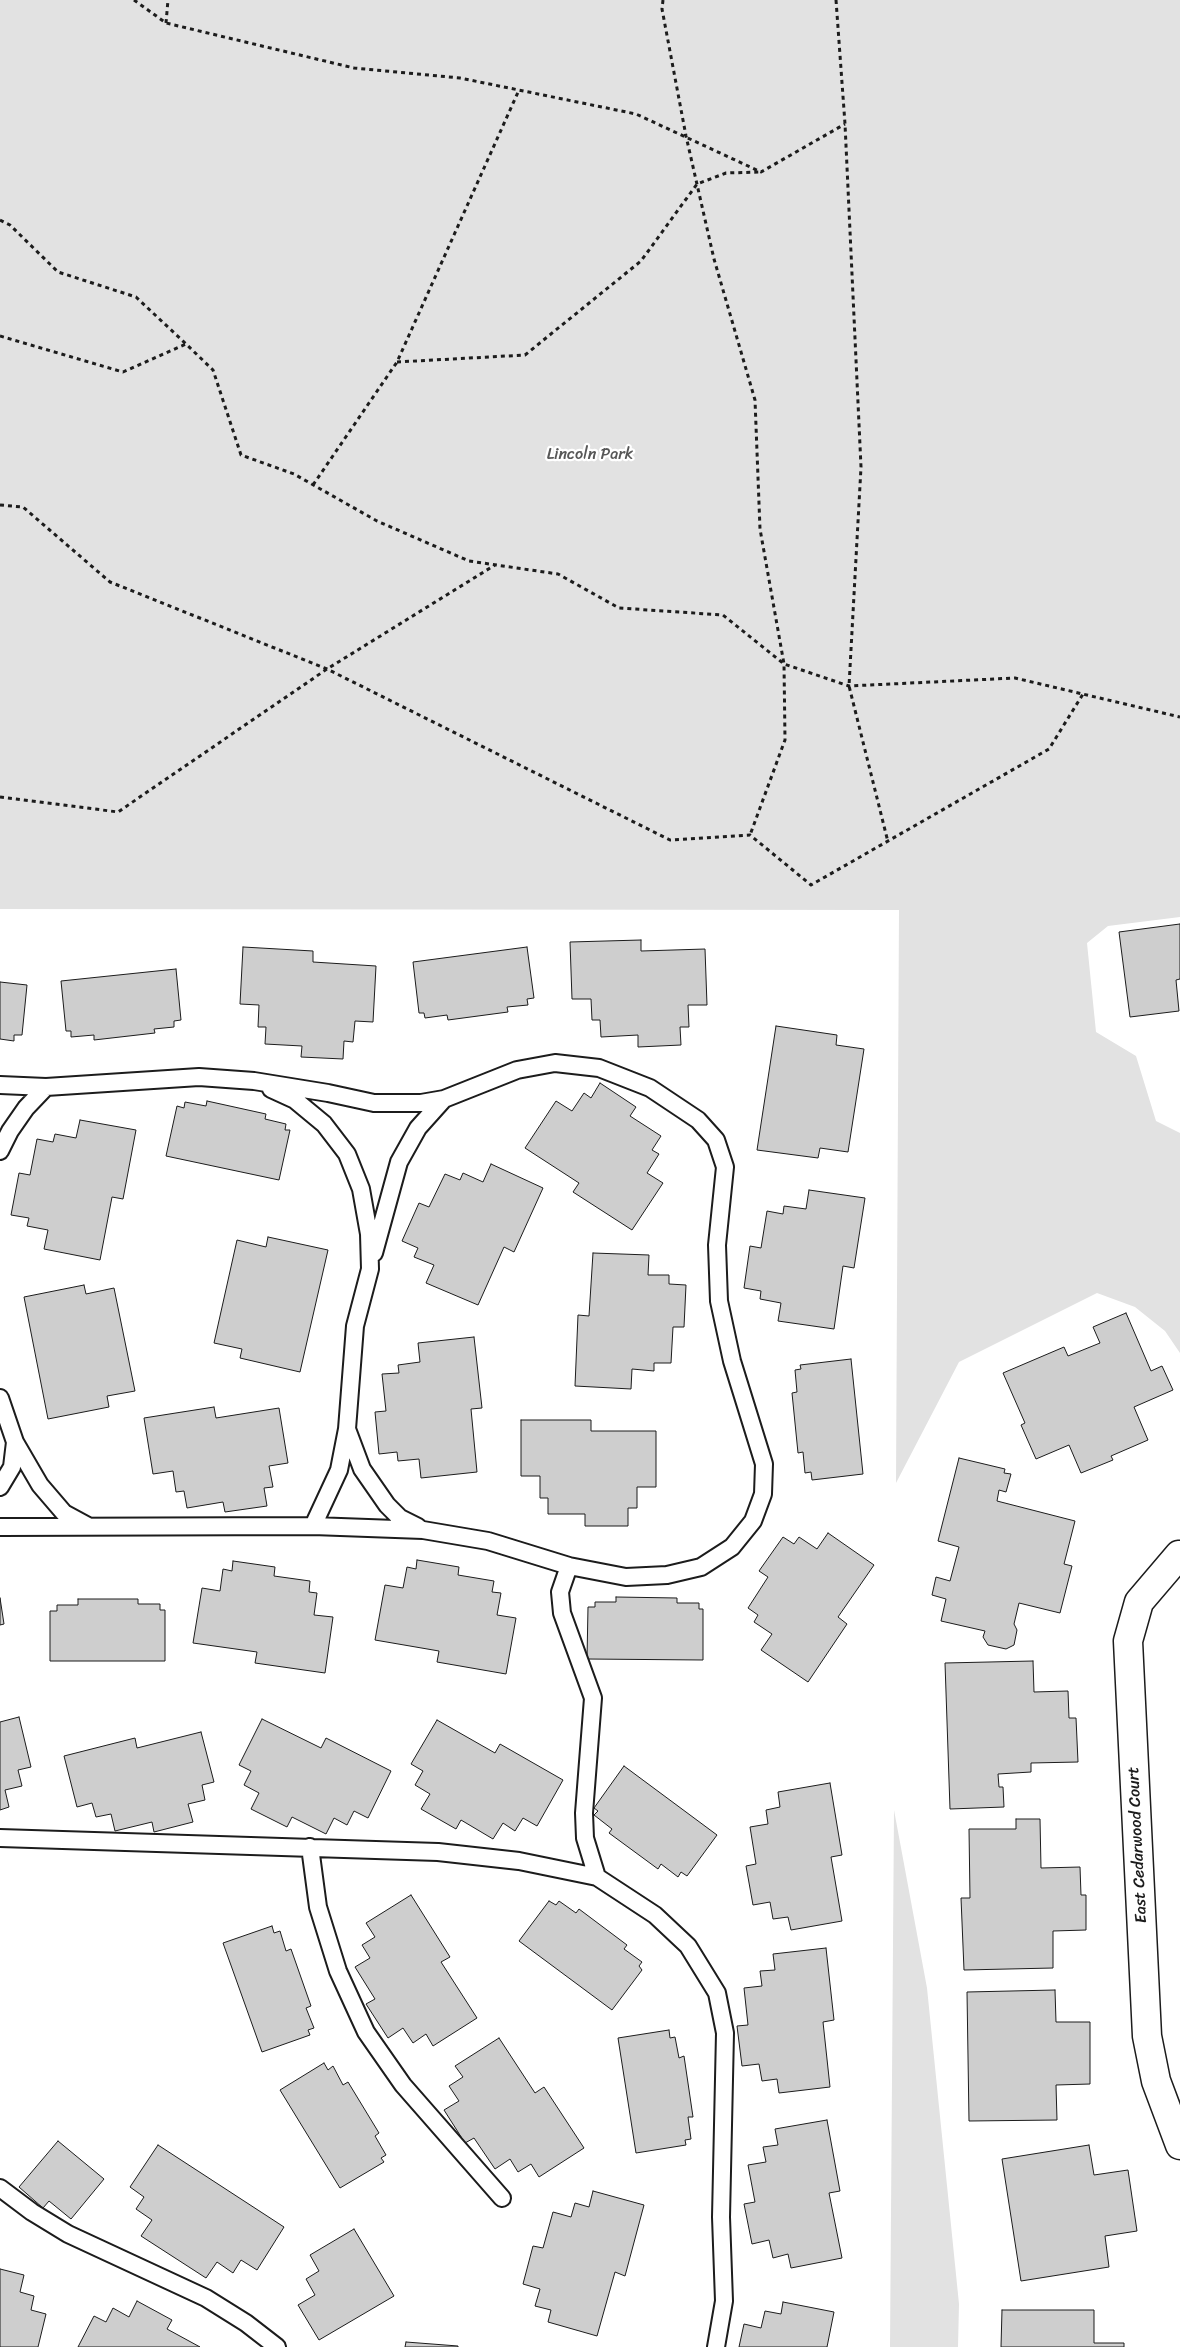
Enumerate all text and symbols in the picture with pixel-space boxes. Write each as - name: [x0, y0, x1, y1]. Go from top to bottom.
- park label: Lincoln Park: [547, 445, 633, 465]
- street label: East Cedarwood Court: [1124, 1766, 1152, 1924]

